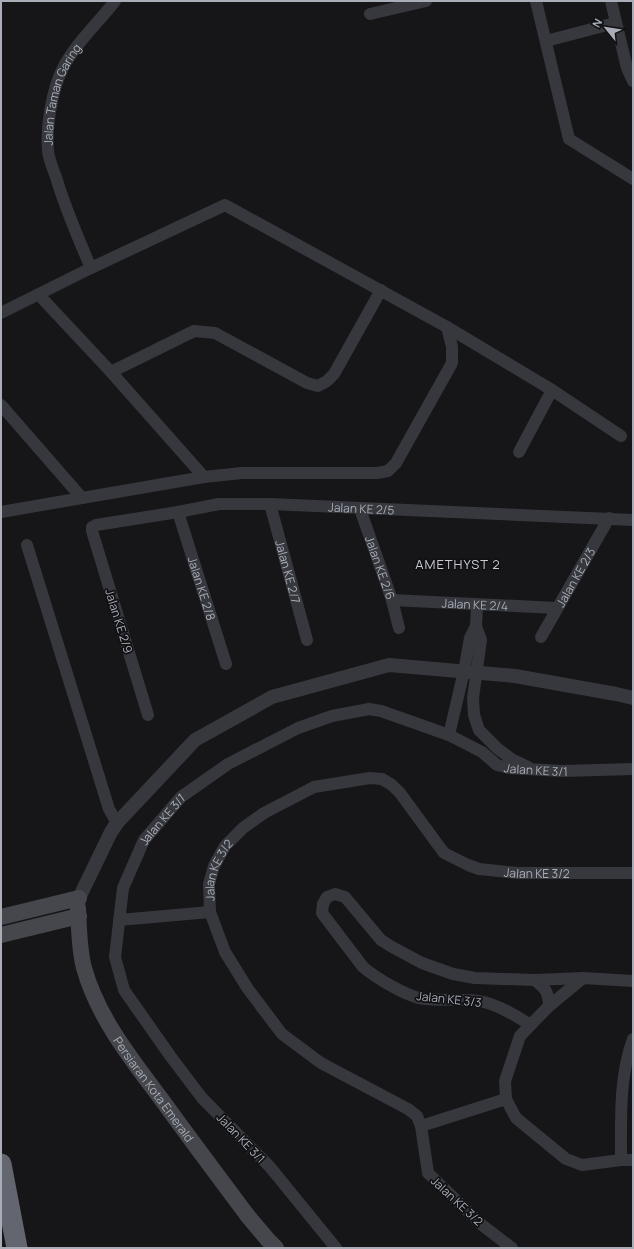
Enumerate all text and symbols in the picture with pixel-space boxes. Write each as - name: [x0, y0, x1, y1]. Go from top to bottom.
- north arrow: [586, 8, 626, 48]
- text: N: [588, 15, 605, 30]
- street label: Jalan Taman Garing: [39, 40, 85, 146]
- street label: Jalan KE 2/5: [328, 498, 395, 518]
- street label: Jalan KE 2/6: [362, 533, 400, 602]
- street label: Jalan KE 2/7: [272, 538, 305, 605]
- street label: Jalan KE 2/3: [552, 544, 599, 610]
- street label: Jalan KE 2/8: [184, 554, 220, 622]
- district label: AMETHYST 2: [415, 555, 501, 573]
- street label: Jalan KE 2/9: [101, 587, 137, 655]
- street label: Jalan KE 2/4: [441, 594, 508, 614]
- street label: Jalan KE 3/1: [502, 759, 568, 780]
- street label: Jalan KE 3/1: [134, 789, 188, 848]
- street label: Jalan KE 3/2: [200, 835, 236, 901]
- street label: Jalan KE 3/2: [503, 863, 570, 882]
- street label: Jalan KE 3/3: [416, 987, 482, 1011]
- street label: Persiaran Kota Emerald: [110, 1033, 198, 1145]
- street label: Jalan KE 3/1: [213, 1109, 269, 1167]
- street label: Jalan KE 3/2: [427, 1172, 487, 1230]

